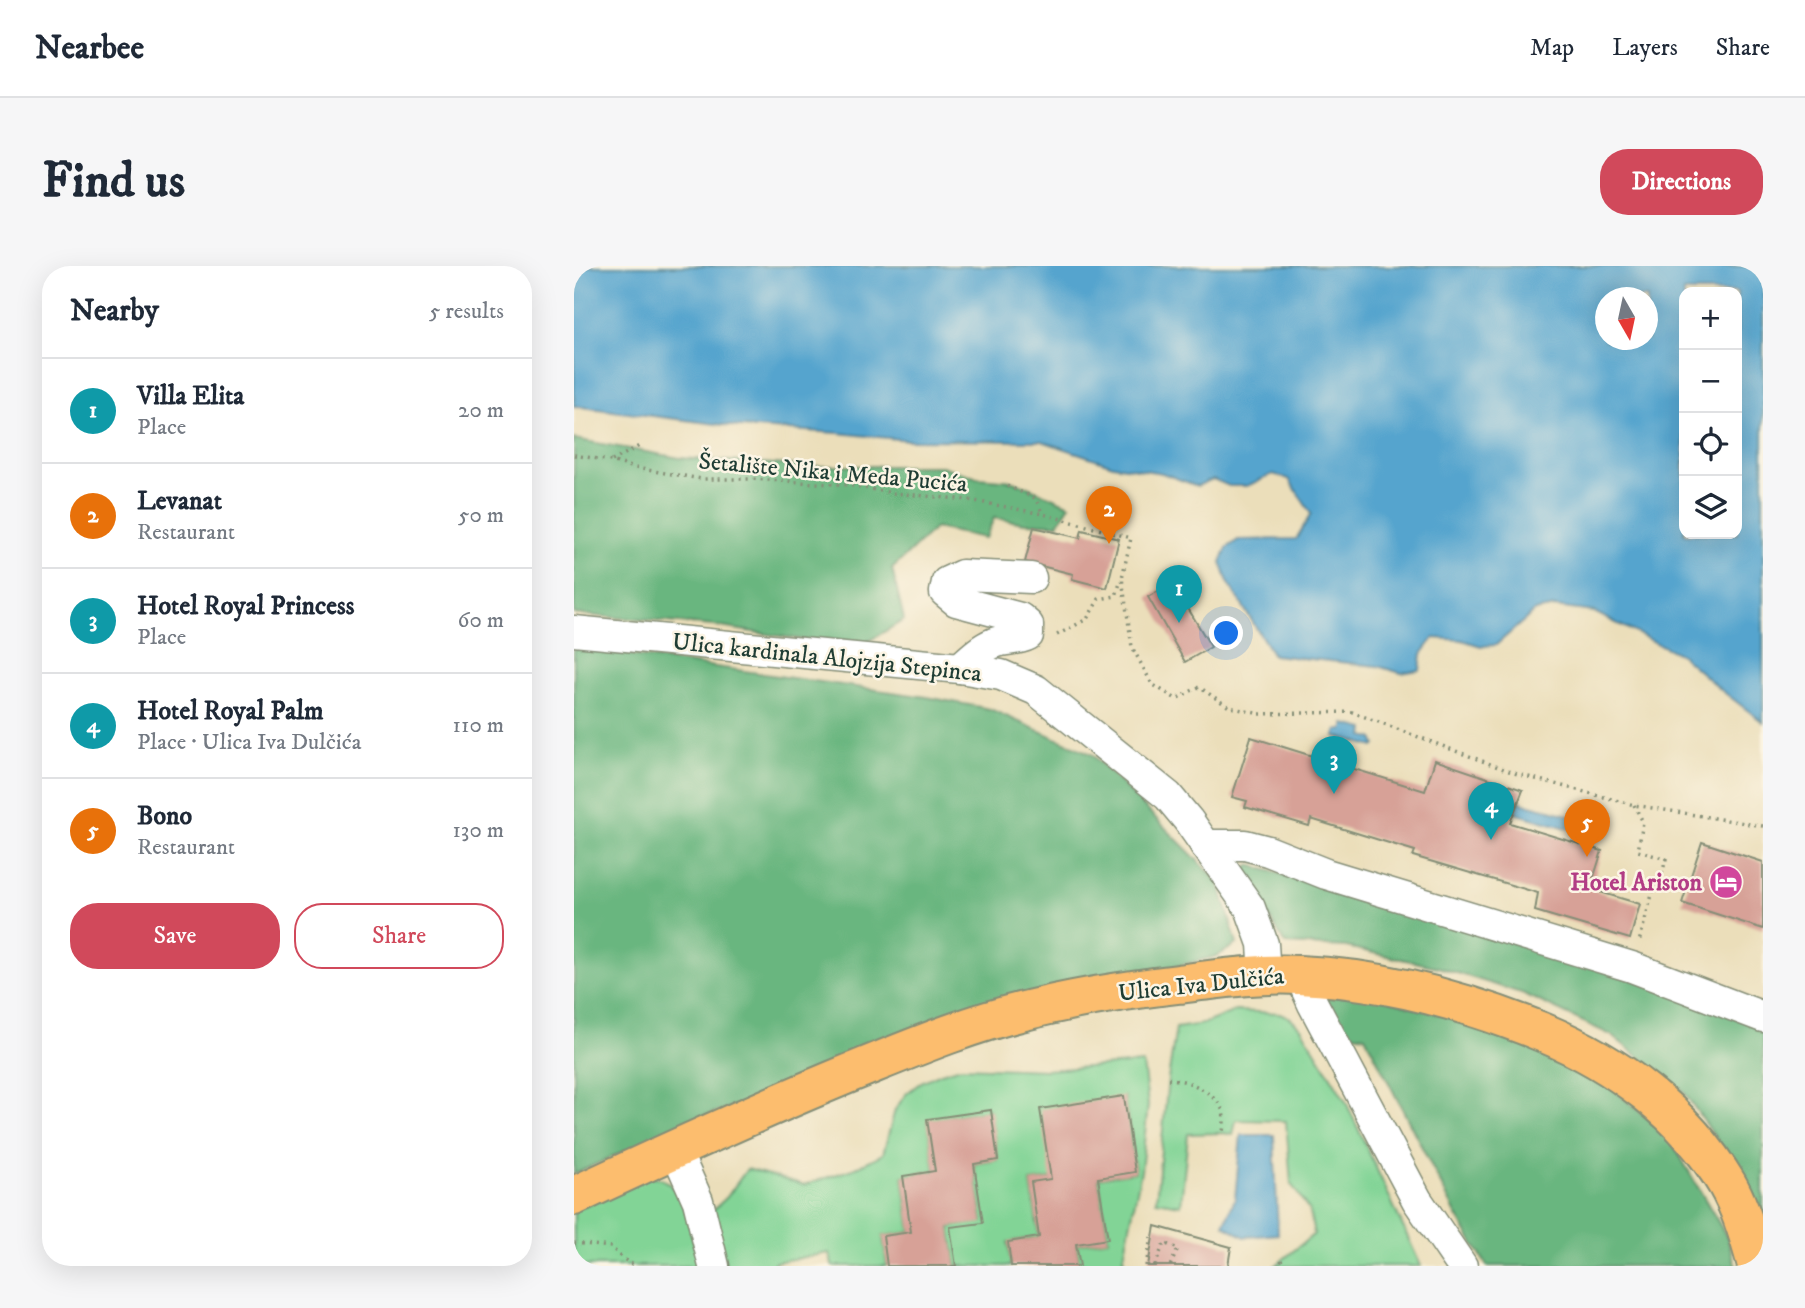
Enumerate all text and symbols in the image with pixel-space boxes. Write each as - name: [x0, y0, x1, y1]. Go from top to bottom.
- text: Nearbee: [35, 28, 144, 69]
- text: Map: [1530, 33, 1574, 63]
- text: Layers: [1612, 33, 1678, 63]
- text: Share: [1716, 33, 1770, 63]
- button: Directions: [1600, 149, 1763, 215]
- text: Find us: [42, 151, 185, 213]
- north arrow: [1595, 287, 1658, 350]
- map controls: [1679, 287, 1742, 539]
- button: +: [1679, 287, 1742, 350]
- text: Nearby: [70, 293, 159, 330]
- text: 5 results: [429, 297, 504, 326]
- button: −: [1679, 350, 1742, 413]
- text: Villa Elita: [137, 380, 244, 413]
- text: 1: [89, 396, 97, 425]
- text: 20 m: [458, 396, 504, 425]
- text: Place: [137, 413, 186, 442]
- button: locate: [1679, 413, 1742, 476]
- street label: Šetalište Nika i Meda Pucića: [697, 445, 970, 500]
- button: layers: [1679, 476, 1742, 539]
- text: Levanat: [137, 485, 222, 518]
- pin: 2: [1086, 486, 1132, 544]
- text: 2: [87, 501, 99, 530]
- text: 50 m: [458, 501, 504, 530]
- text: Restaurant: [137, 518, 235, 547]
- pin: 1: [1156, 565, 1202, 623]
- text: Hotel Royal Princess: [137, 590, 354, 623]
- text: 3: [89, 606, 97, 635]
- text: 60 m: [457, 606, 504, 635]
- your location: [1209, 616, 1243, 650]
- text: Place: [137, 623, 186, 652]
- street label: Ulica kardinala Alojzija Stepinca: [671, 627, 984, 689]
- text: Hotel Royal Palm: [137, 695, 324, 728]
- text: 4: [86, 711, 100, 740]
- text: 110 m: [453, 711, 504, 740]
- text: Place · Ulica Iva Dulčića: [137, 728, 361, 757]
- pin: 3: [1311, 736, 1357, 794]
- pin: 4: [1468, 782, 1514, 840]
- pin: 5: [1564, 799, 1610, 857]
- text: Bono: [137, 800, 192, 833]
- text: 5: [87, 816, 99, 845]
- text: 130 m: [452, 816, 504, 845]
- text: Restaurant: [137, 833, 235, 862]
- hotel icon: Hotel Ariston: [1707, 863, 1745, 901]
- place label: Hotel Ariston: [1570, 868, 1702, 898]
- button: Save: [70, 903, 280, 969]
- button: Share: [294, 903, 504, 969]
- street label: Ulica Iva Dulčića: [1117, 961, 1286, 1009]

